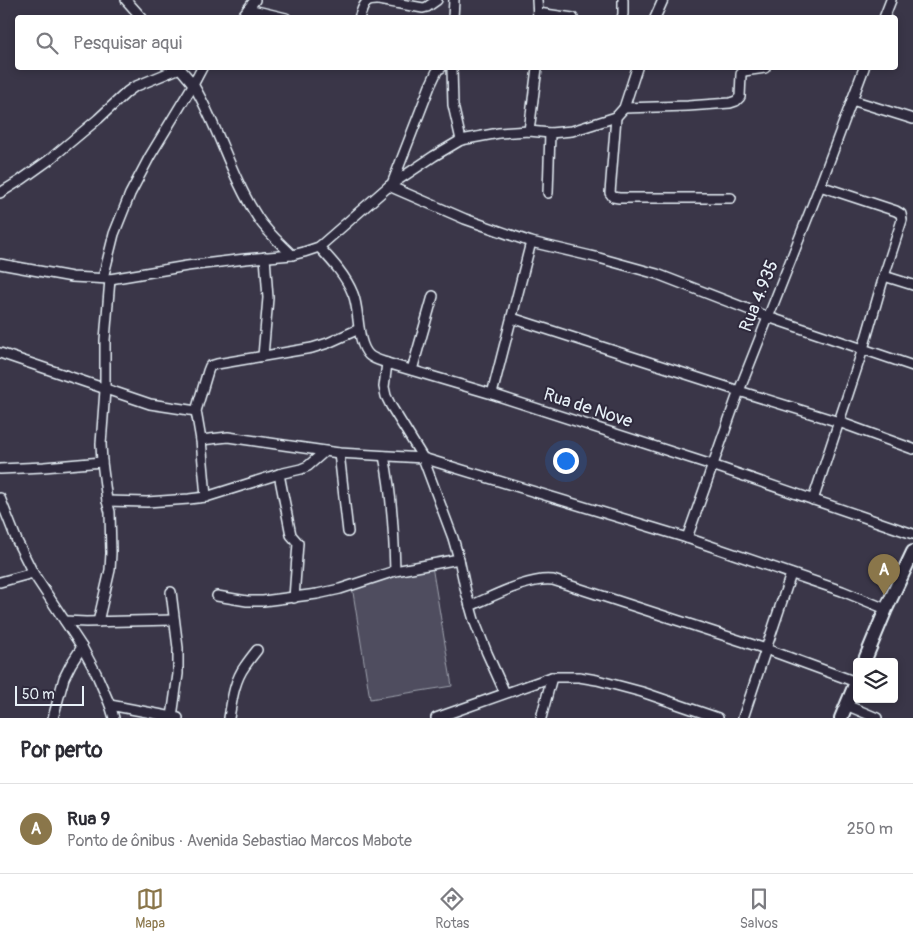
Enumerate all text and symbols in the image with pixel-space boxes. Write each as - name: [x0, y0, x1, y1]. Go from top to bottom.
- search box: [15, 15, 898, 70]
- icon: search: [33, 29, 61, 57]
- text: Pesquisar aqui: [73, 31, 182, 55]
- street label: Rua 4.935: [734, 257, 784, 335]
- street label: Rua de Nove: [541, 383, 636, 433]
- your location: [553, 448, 579, 474]
- pin: A: [868, 554, 900, 595]
- map controls: [853, 658, 898, 703]
- button: layers: [853, 658, 898, 703]
- scale bar: [15, 683, 84, 706]
- text: 50 m: [22, 686, 55, 703]
- text: Por perto: [20, 737, 102, 764]
- text: Rua 9: [67, 807, 110, 831]
- text: A: [31, 819, 41, 839]
- text: 250 m: [847, 819, 893, 839]
- text: Ponto de ônibus · Avenida Sebastiao Marcos Mabote: [67, 831, 412, 851]
- tab: Mapa: [135, 885, 165, 932]
- tab: Rotas: [435, 885, 469, 932]
- tab: Salvos: [740, 885, 778, 932]

